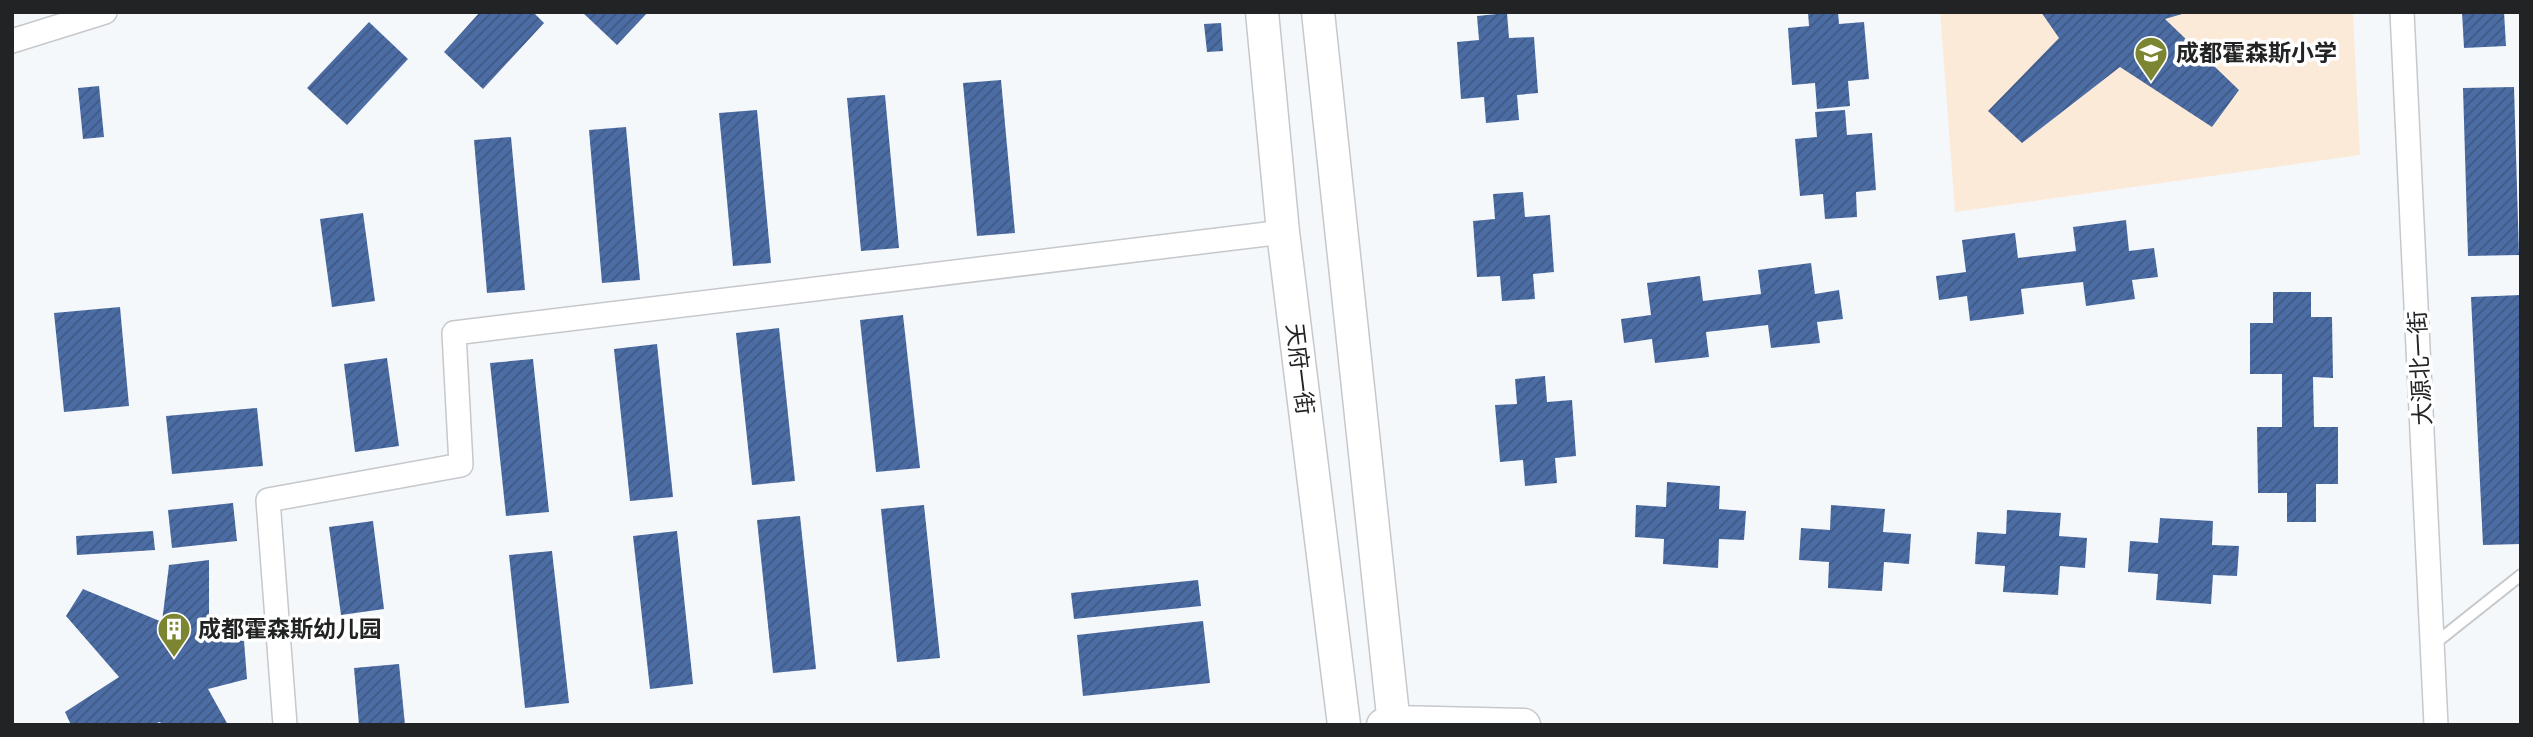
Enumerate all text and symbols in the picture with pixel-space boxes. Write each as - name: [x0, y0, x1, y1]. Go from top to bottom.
- school or university icon: 成都霍森斯小学: [2132, 34, 2170, 83]
- place label: 成都霍森斯小学: [2176, 38, 2337, 68]
- street label: 大源北一街: [2402, 310, 2438, 426]
- street label: 天府一街: [1280, 322, 1320, 416]
- building icon: 成都霍森斯幼儿园: [155, 610, 193, 659]
- place label: 成都霍森斯幼儿园: [198, 614, 382, 644]

